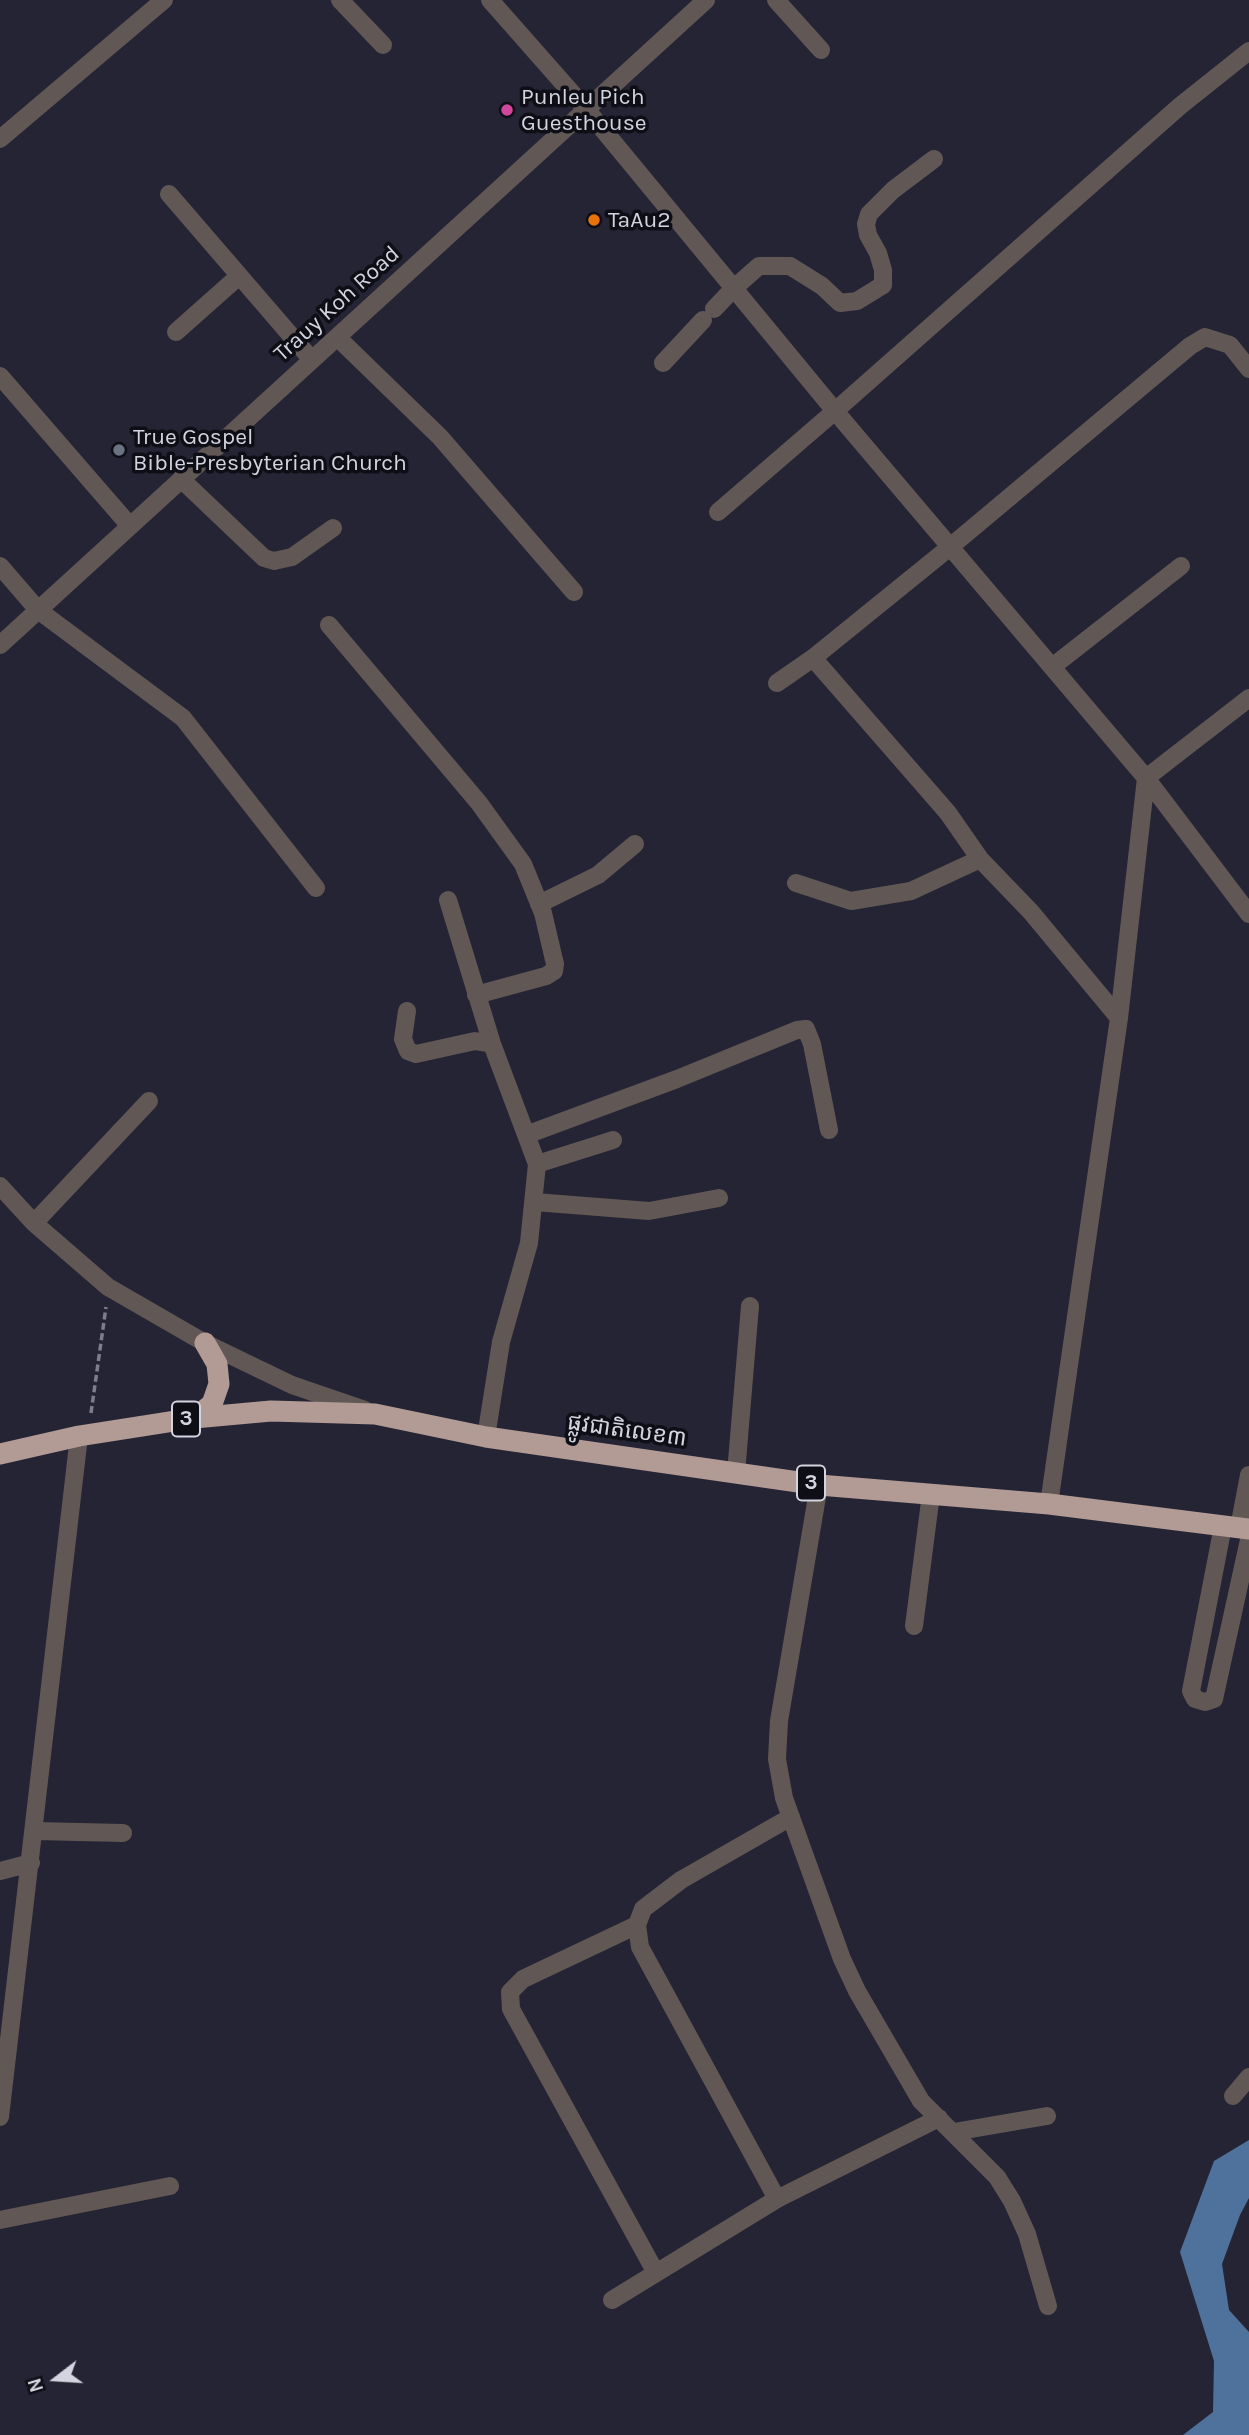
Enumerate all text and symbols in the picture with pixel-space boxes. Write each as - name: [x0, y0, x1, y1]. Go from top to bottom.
- place label: Punleu Pich Guesthouse: [521, 83, 647, 137]
- marker: Punleu Pich Guesthouse: [499, 102, 515, 118]
- place label: TaAu2: [608, 206, 671, 234]
- marker: TaAu2: [586, 212, 602, 228]
- street label: Trauy Koh Road: [268, 240, 406, 368]
- place label: True Gospel Bible-Presbyterian Church: [133, 423, 407, 477]
- marker: True Gospel Bible-Presbyterian Church: [111, 442, 127, 458]
- road number: 3: [172, 1402, 200, 1436]
- street label: ផ្លូវជាតិលេខ៣: [566, 1409, 688, 1453]
- road number: 3: [797, 1466, 825, 1500]
- north arrow: [21, 2344, 91, 2414]
- text: N: [23, 2375, 48, 2395]

